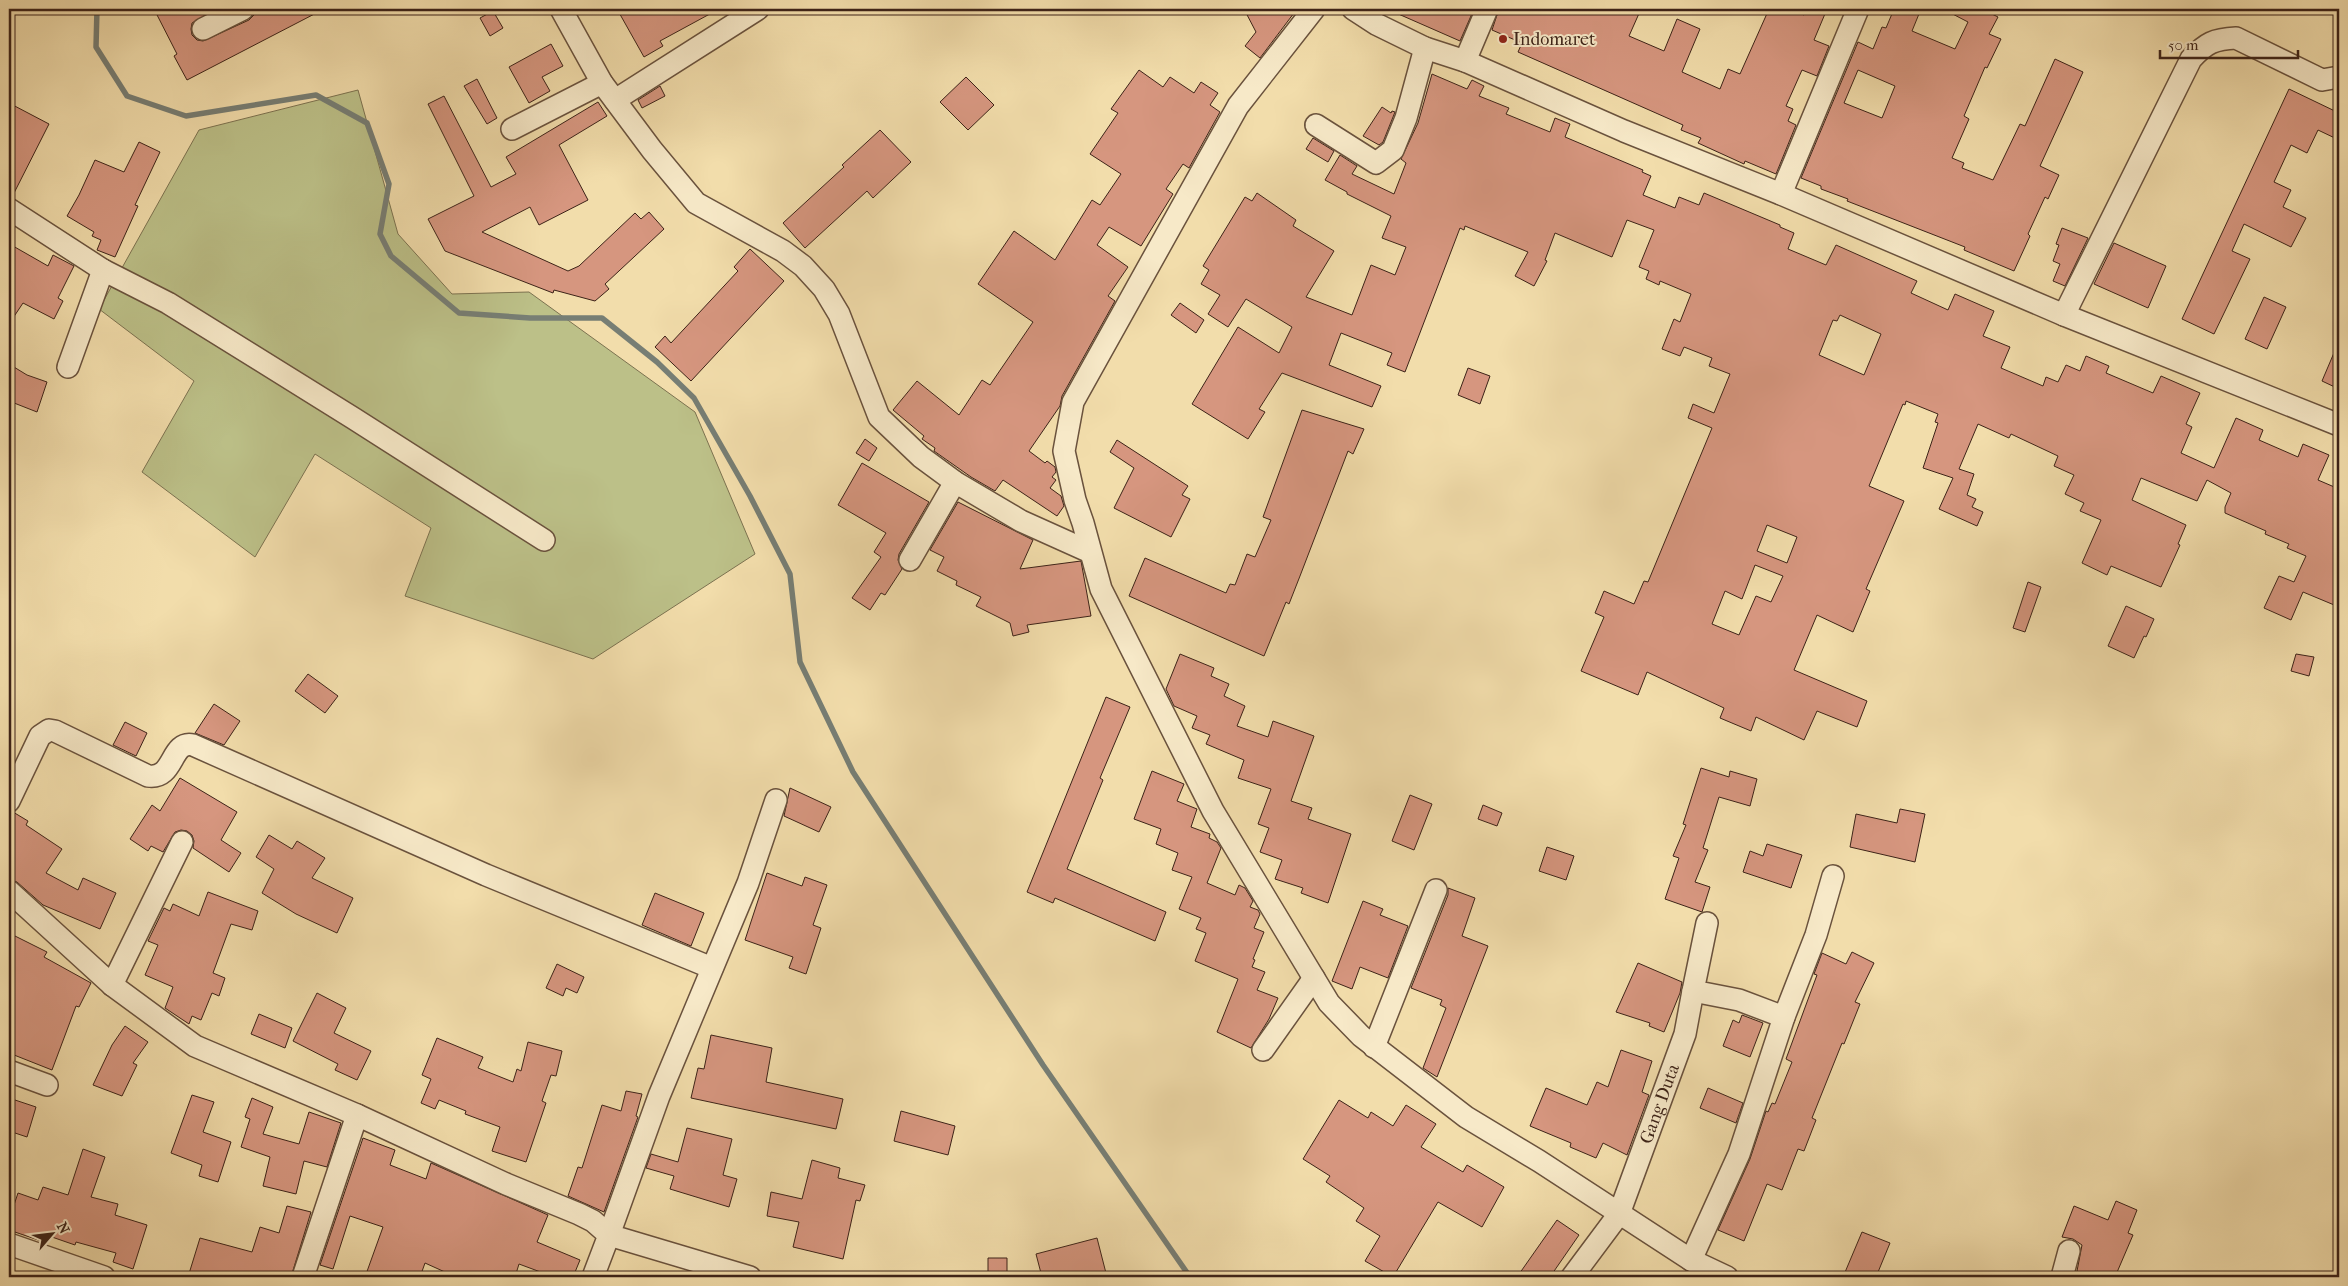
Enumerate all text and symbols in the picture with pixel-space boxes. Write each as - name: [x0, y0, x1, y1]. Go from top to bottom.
- scale bar: [2160, 28, 2298, 60]
- place label: Indomaret: [1513, 29, 1596, 50]
- marker: Indomaret: [1497, 33, 1509, 45]
- text: 50 m: [2168, 36, 2199, 54]
- street label: Gang Duta: [1636, 1060, 1684, 1147]
- north arrow: [28, 1208, 78, 1258]
- text: N: [53, 1219, 73, 1237]

